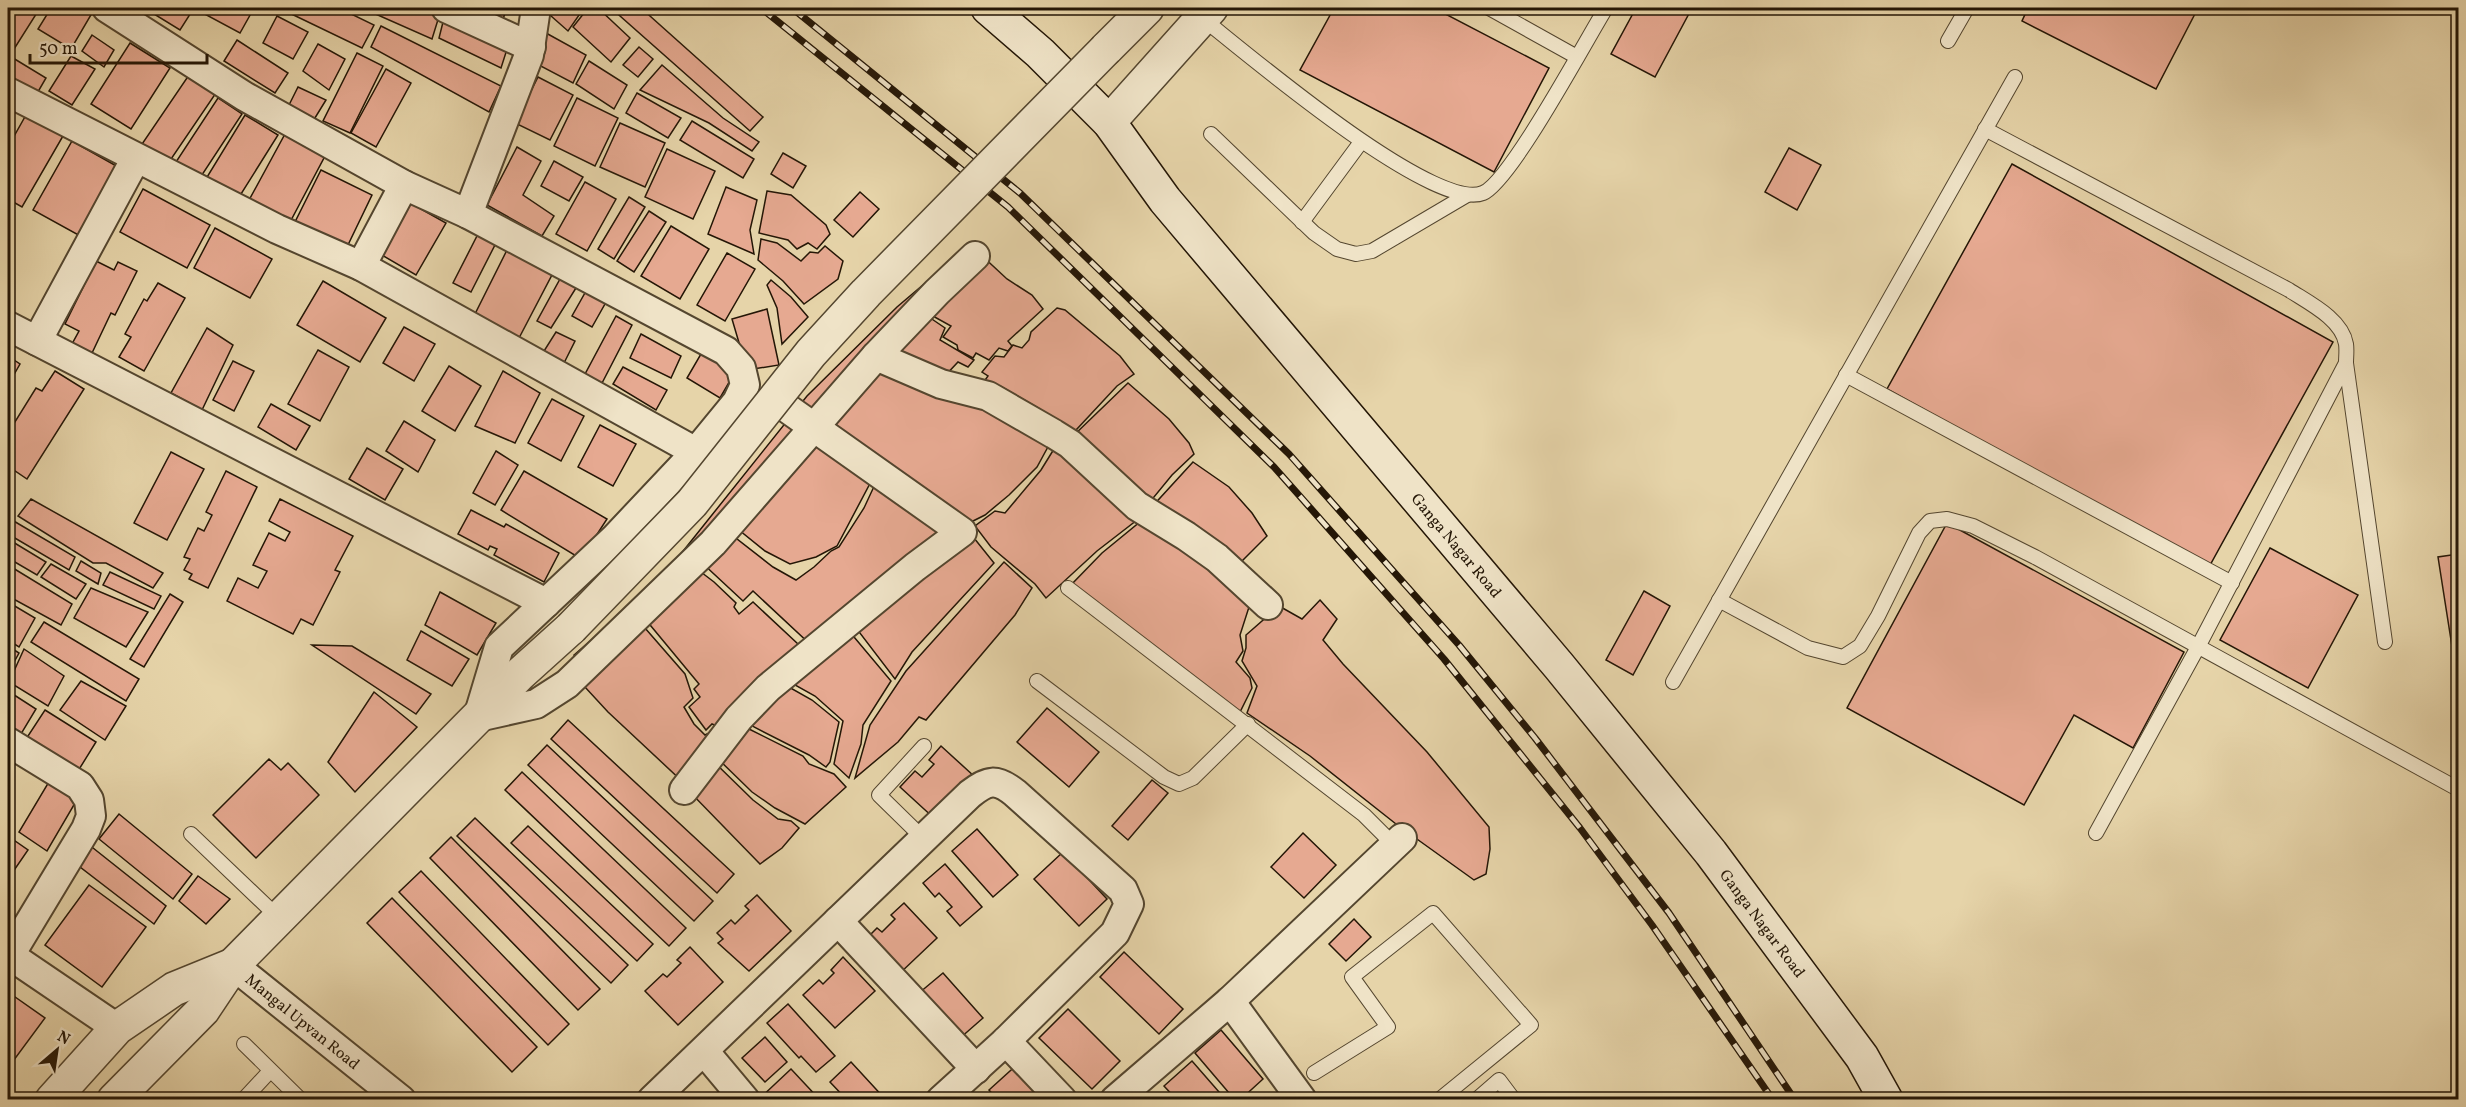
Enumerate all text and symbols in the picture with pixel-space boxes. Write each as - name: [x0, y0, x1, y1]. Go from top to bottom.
- scale bar: [30, 27, 207, 65]
- text: 50 m: [39, 37, 78, 62]
- street label: Ganga Nagar Road: [1405, 489, 1506, 603]
- street label: Ganga Nagar Road: [1713, 865, 1809, 983]
- street label: Mangal Upvan Road: [240, 969, 364, 1076]
- north arrow: [27, 1020, 87, 1080]
- text: N: [53, 1026, 74, 1051]

